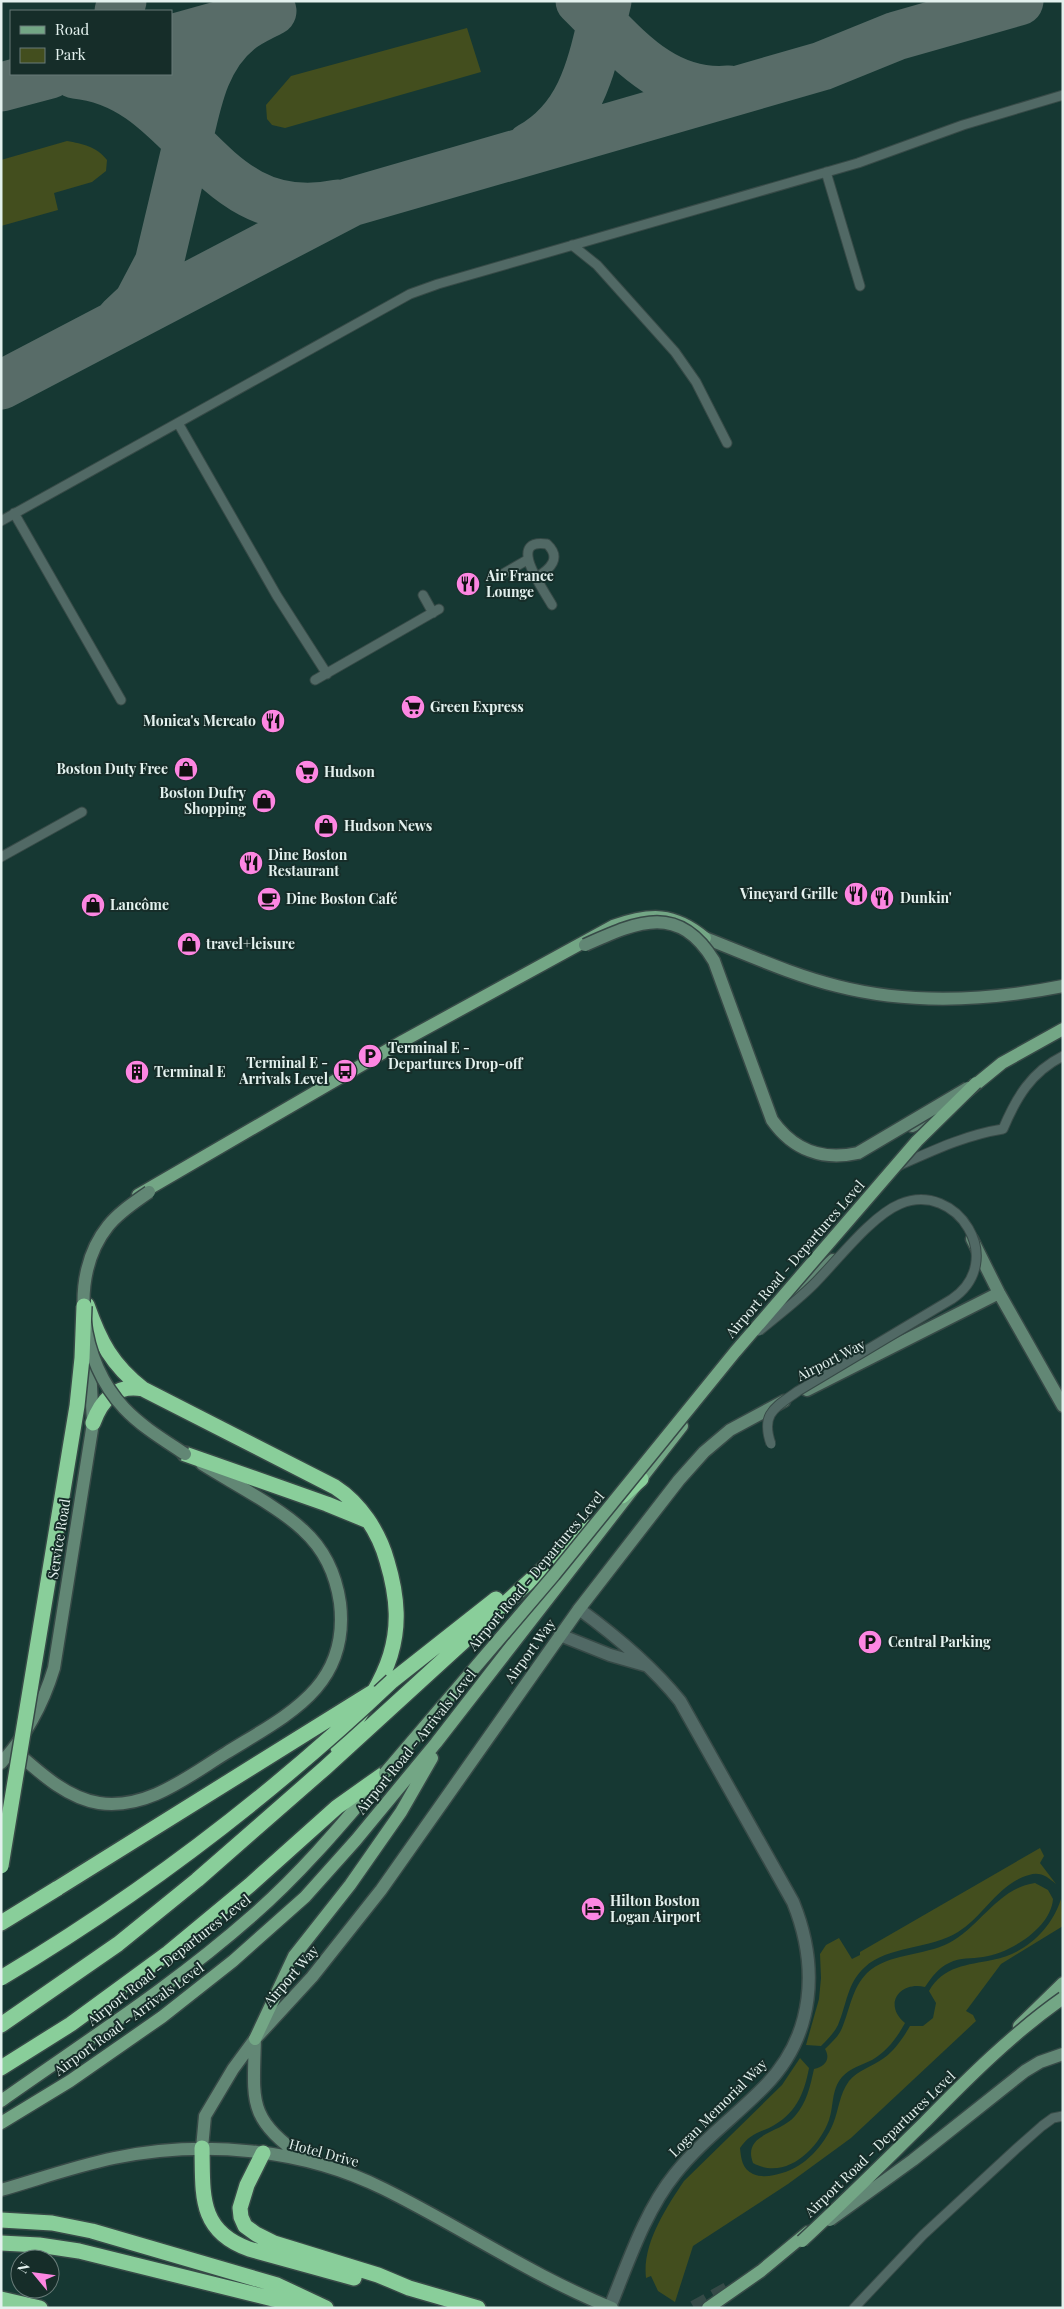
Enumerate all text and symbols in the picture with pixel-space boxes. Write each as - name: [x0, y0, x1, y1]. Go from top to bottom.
- legend: [10, 10, 172, 75]
- text: Road: [55, 19, 89, 39]
- text: Park: [55, 44, 87, 64]
- place label: Air France Lounge: [485, 566, 554, 601]
- restaurant icon: Air France Lounge: [455, 571, 481, 597]
- supermarket icon: Green Express: [400, 694, 426, 720]
- place label: Green Express: [430, 697, 524, 716]
- restaurant icon: Monica's Mercato: [260, 708, 286, 734]
- place label: Monica's Mercato: [143, 711, 256, 730]
- shop icon: Boston Duty Free: [173, 756, 199, 782]
- place label: Boston Duty Free: [56, 759, 168, 778]
- supermarket icon: Hudson: [294, 759, 320, 785]
- place label: Hudson: [324, 762, 375, 781]
- place label: Boston Dufry Shopping: [159, 783, 247, 818]
- shop icon: Boston Dufry Shopping: [251, 788, 277, 814]
- shop icon: Hudson News: [313, 813, 339, 839]
- place label: Hudson News: [344, 816, 432, 835]
- place label: Dine Boston Restaurant: [268, 845, 348, 880]
- restaurant icon: Dine Boston Restaurant: [238, 850, 264, 876]
- restaurant icon: Vineyard Grille: [843, 881, 869, 907]
- place label: Vineyard Grille: [739, 884, 838, 903]
- restaurant icon: Dunkin': [869, 885, 895, 911]
- cafe icon: Dine Boston Café: [256, 886, 282, 912]
- place label: Dunkin': [900, 888, 952, 907]
- place label: Dine Boston Café: [286, 889, 397, 908]
- shop icon: Lancôme: [80, 892, 106, 918]
- place label: Lancôme: [110, 895, 169, 914]
- shop icon: travel+leisure: [176, 931, 202, 957]
- place label: travel+leisure: [205, 934, 295, 953]
- place label: Terminal E - Departures Drop-off: [388, 1038, 524, 1073]
- parking icon: Terminal E - Departures Drop-off: [357, 1043, 383, 1069]
- place label: Terminal E - Arrivals Level: [238, 1053, 329, 1088]
- bus stop icon: Terminal E - Arrivals Level: [332, 1058, 358, 1084]
- building icon: Terminal E: [124, 1059, 150, 1085]
- place label: Terminal E: [154, 1062, 226, 1081]
- street label: Airport Road - Departures Level: [720, 1176, 868, 1342]
- street label: Airport Way: [792, 1334, 868, 1385]
- street label: Airport Road - Departures Level: [463, 1487, 608, 1655]
- street label: Service Road: [43, 1497, 74, 1580]
- street label: Airport Way: [499, 1615, 559, 1687]
- parking icon: Central Parking: [857, 1629, 883, 1655]
- place label: Central Parking: [888, 1632, 991, 1651]
- street label: Airport Road - Arrivals Level: [351, 1666, 480, 1819]
- street label: Airport Road - Departures Level: [82, 1890, 254, 2030]
- place label: Hilton Boston Logan Airport: [610, 1891, 701, 1926]
- hotel icon: Hilton Boston Logan Airport: [580, 1896, 606, 1922]
- street label: Airport Way: [258, 1941, 322, 2011]
- street label: Airport Road - Arrivals Level: [49, 1958, 207, 2080]
- street label: Logan Memorial Way: [664, 2054, 771, 2161]
- street label: Airport Road - Departures Level: [799, 2066, 959, 2222]
- street label: Hotel Drive: [287, 2134, 361, 2171]
- north arrow: [10, 2249, 60, 2299]
- text: N: [12, 2258, 34, 2276]

